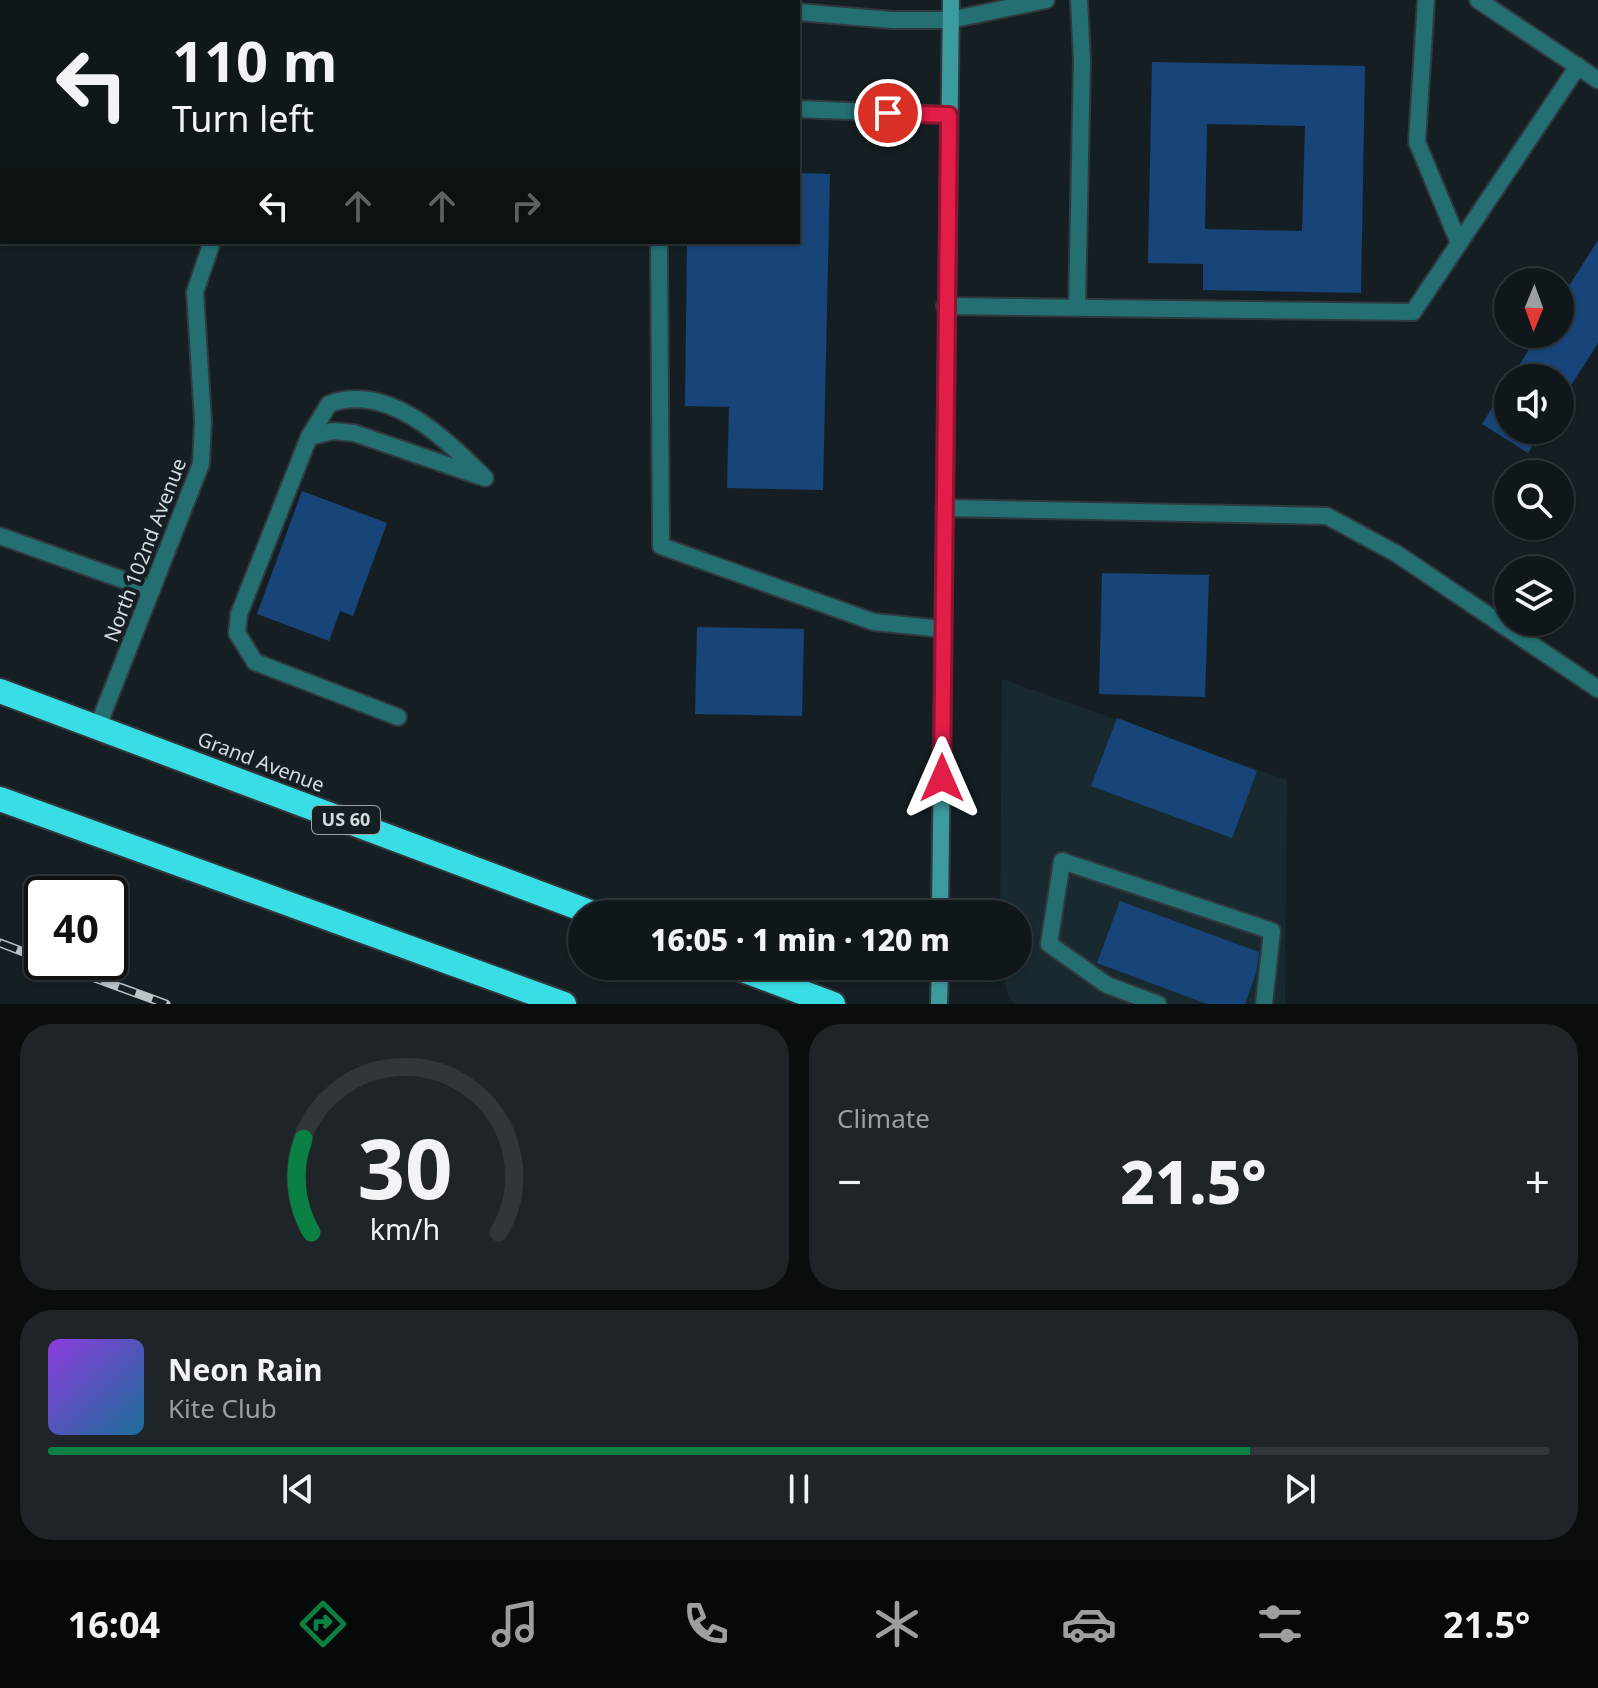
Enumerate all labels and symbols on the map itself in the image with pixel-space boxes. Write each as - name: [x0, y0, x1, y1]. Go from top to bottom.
- pin: [854, 79, 922, 147]
- north arrow: [1494, 268, 1574, 348]
- street label: North 102nd Avenue: [97, 454, 192, 646]
- street label: Grand Avenue: [194, 725, 328, 798]
- position arrow: [900, 736, 984, 820]
- road number: US 60: [312, 806, 380, 834]
- speed limit sign: 40: [24, 876, 128, 980]

